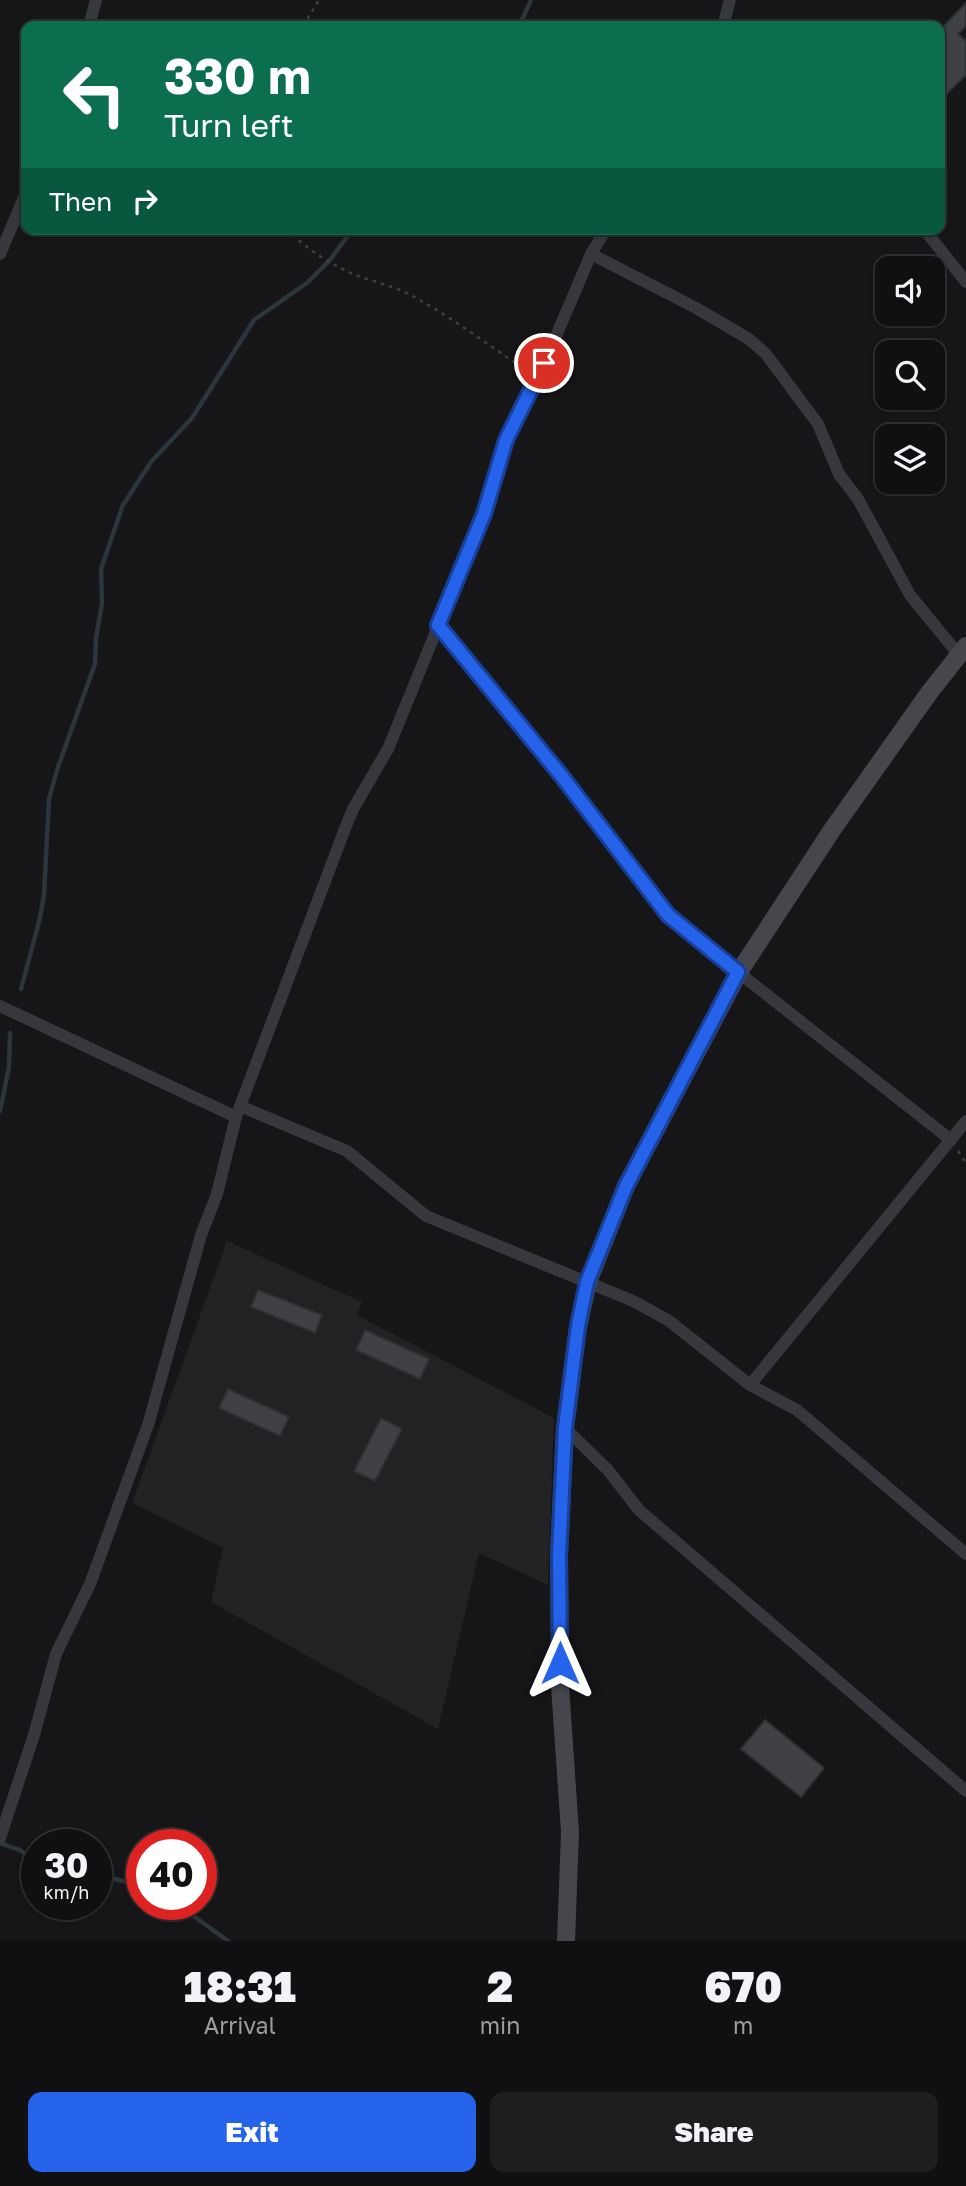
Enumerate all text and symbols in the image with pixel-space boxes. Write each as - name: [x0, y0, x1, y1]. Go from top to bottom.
- text: 330 m: [164, 46, 311, 105]
- icon: left: [49, 49, 140, 140]
- text: Turn left: [164, 106, 293, 144]
- icon: right: [126, 182, 164, 220]
- text: Then: [49, 186, 112, 217]
- map controls: [875, 256, 945, 494]
- button: sound: [875, 256, 945, 326]
- pin: [514, 333, 574, 393]
- button: search: [875, 340, 945, 410]
- icon: arrive: [525, 344, 563, 382]
- button: layers: [875, 424, 945, 494]
- position arrow: [523, 1626, 597, 1700]
- speed limit sign: 40: [126, 1829, 217, 1920]
- text: 30: [44, 1844, 89, 1886]
- text: km/h: [44, 1881, 89, 1903]
- text: 18:31: [184, 1961, 296, 2011]
- text: 2: [487, 1961, 513, 2011]
- text: 670: [704, 1961, 782, 2011]
- text: Arrival: [204, 2011, 276, 2039]
- text: min: [480, 2011, 520, 2039]
- text: m: [733, 2011, 753, 2039]
- button: Exit: [28, 2092, 476, 2172]
- button: Share: [490, 2092, 938, 2172]

